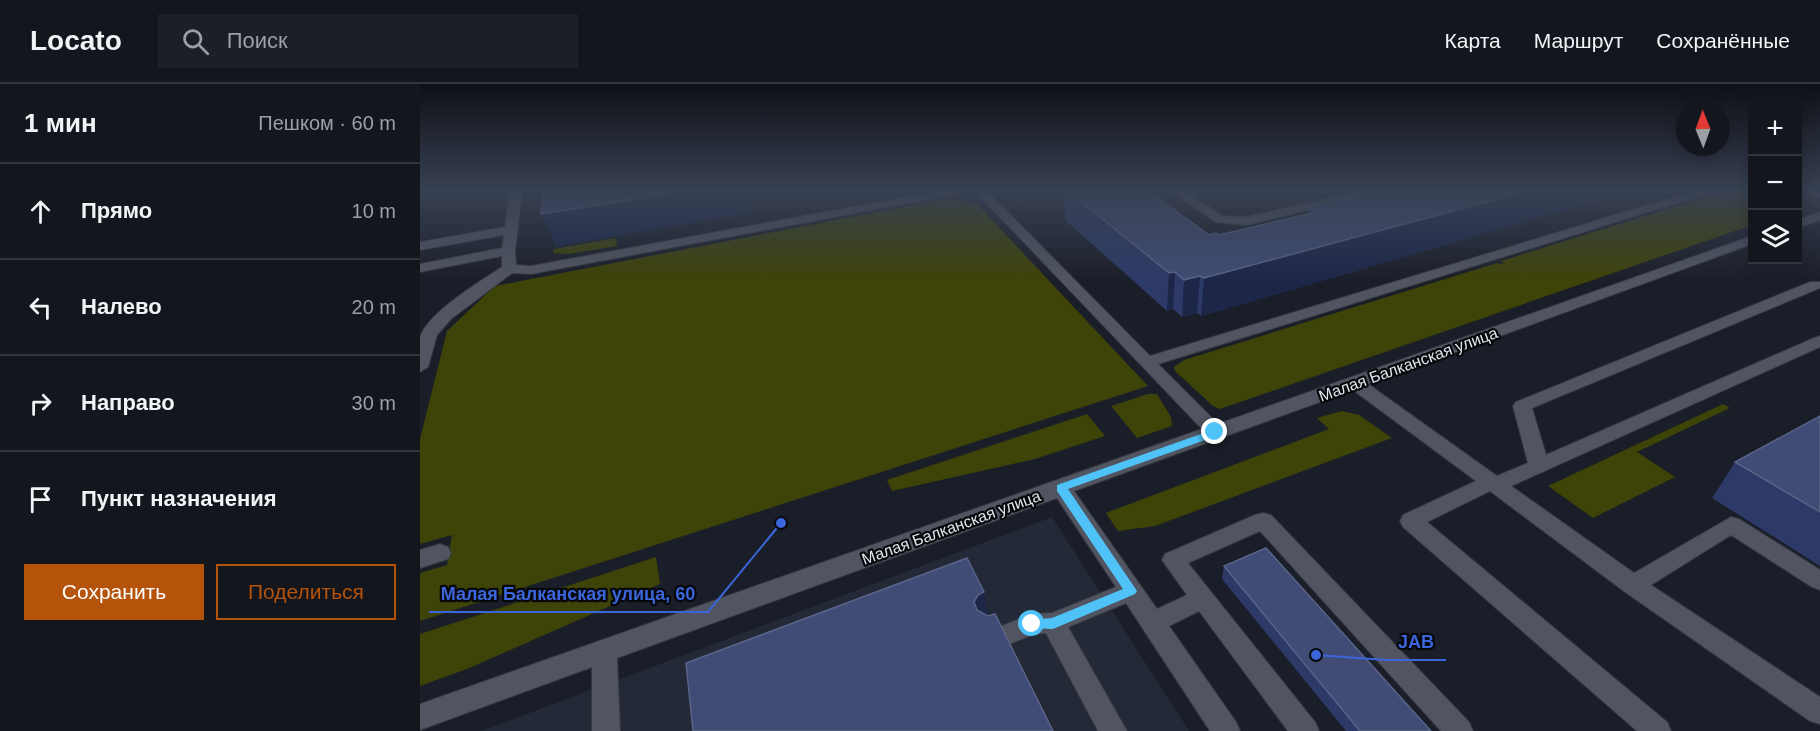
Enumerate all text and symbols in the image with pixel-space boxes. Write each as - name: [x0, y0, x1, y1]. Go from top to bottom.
- search box: [158, 14, 578, 68]
- text: Locato: [30, 25, 122, 56]
- icon: search: [179, 25, 212, 58]
- text: Поиск: [227, 28, 288, 53]
- text: Карта: [1445, 29, 1501, 52]
- text: Маршрут: [1534, 29, 1623, 52]
- text: Сохранённые: [1656, 29, 1790, 52]
- north arrow: [1676, 102, 1730, 156]
- map controls: [1748, 102, 1802, 264]
- button: +: [1748, 102, 1802, 156]
- text: 1 мин: [24, 108, 97, 138]
- text: Пешком · 60 m: [258, 112, 396, 134]
- button: −: [1748, 156, 1802, 210]
- icon: ahead: [24, 195, 57, 228]
- text: Прямо: [81, 198, 152, 223]
- text: 10 m: [352, 200, 396, 222]
- button: layers: [1748, 210, 1802, 264]
- icon: left: [24, 291, 57, 324]
- text: Налево: [81, 294, 162, 319]
- text: 20 m: [352, 296, 396, 318]
- street label: Малая Балканская улица: [1316, 324, 1500, 405]
- icon: right: [24, 387, 57, 420]
- text: Направо: [81, 390, 175, 415]
- text: 30 m: [352, 392, 396, 414]
- route end: [1201, 418, 1227, 444]
- icon: arrive: [24, 483, 57, 516]
- text: Пункт назначения: [81, 486, 277, 511]
- street label: Малая Балканская улица: [859, 487, 1043, 568]
- button: Сохранить: [24, 564, 204, 620]
- button: Поделиться: [216, 564, 396, 620]
- callout: Малая Балканская улица, 60: [429, 576, 708, 612]
- text: Малая Балканская улица, 60: [441, 584, 695, 604]
- route start: [1018, 610, 1044, 636]
- callout: JAB: [1386, 624, 1446, 660]
- text: JAB: [1398, 632, 1434, 652]

